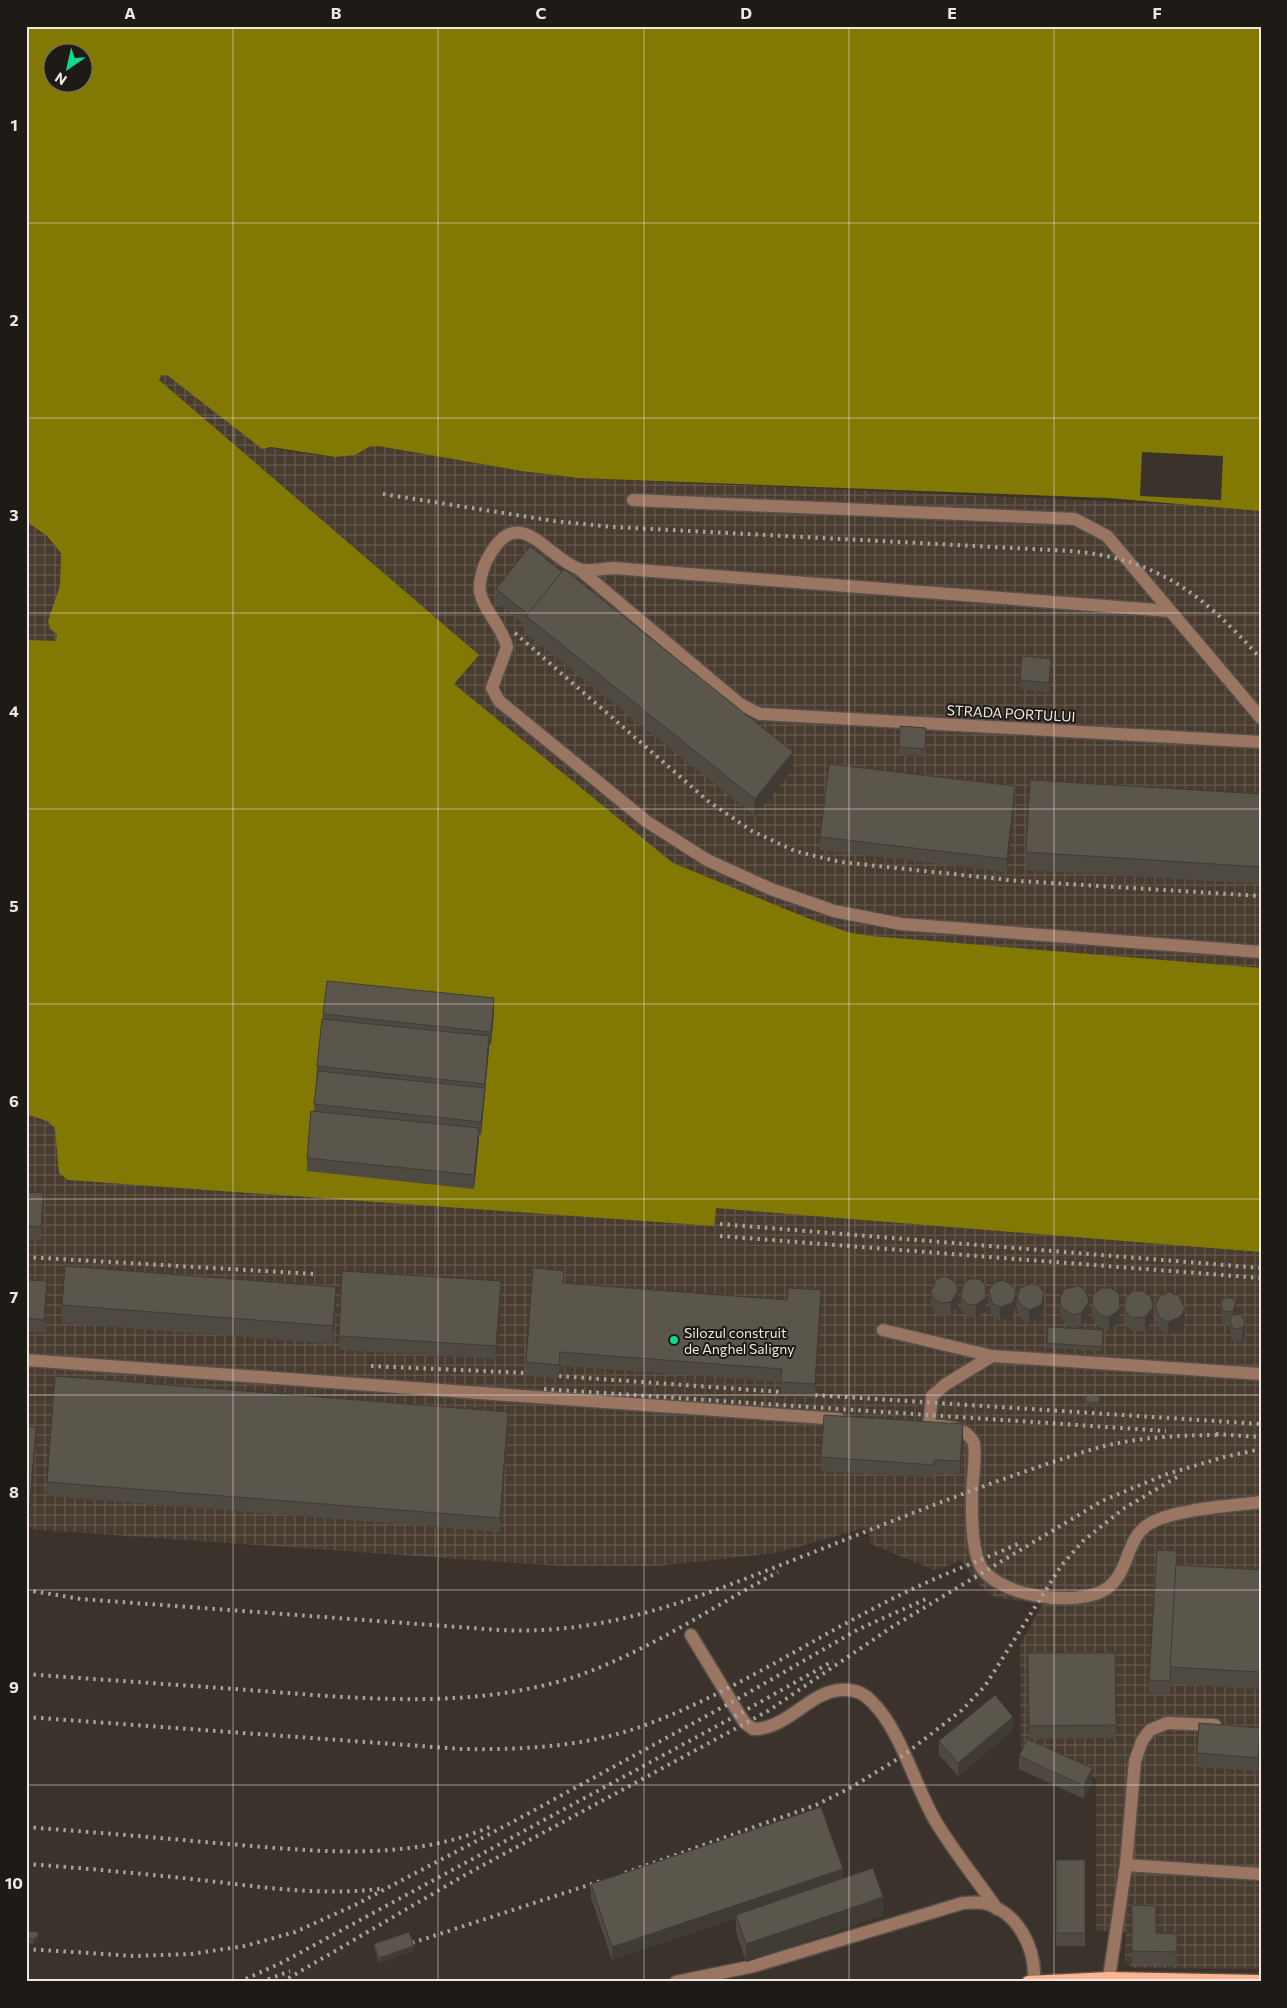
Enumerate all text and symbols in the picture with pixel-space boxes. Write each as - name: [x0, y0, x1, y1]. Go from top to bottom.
- text: A: [124, 3, 136, 22]
- text: B: [331, 3, 342, 22]
- text: C: [536, 3, 547, 22]
- text: D: [740, 3, 752, 22]
- text: E: [947, 3, 957, 22]
- text: F: [1152, 3, 1162, 22]
- north arrow: [42, 42, 92, 92]
- text: N: [51, 69, 70, 89]
- text: 1: [10, 115, 18, 134]
- text: 2: [9, 310, 19, 329]
- text: 3: [9, 505, 19, 524]
- text: 4: [9, 701, 19, 720]
- street label: STRADA PORTULUI: [946, 701, 1076, 725]
- text: 5: [9, 896, 19, 915]
- text: 6: [9, 1091, 19, 1110]
- text: 7: [10, 1287, 19, 1306]
- place label: Silozul construit de Anghel Saligny: [684, 1324, 794, 1357]
- marker: Silozul construit de Anghel Saligny: [668, 1334, 680, 1346]
- text: 8: [9, 1482, 19, 1501]
- text: 9: [9, 1677, 19, 1696]
- text: 10: [5, 1873, 23, 1892]

